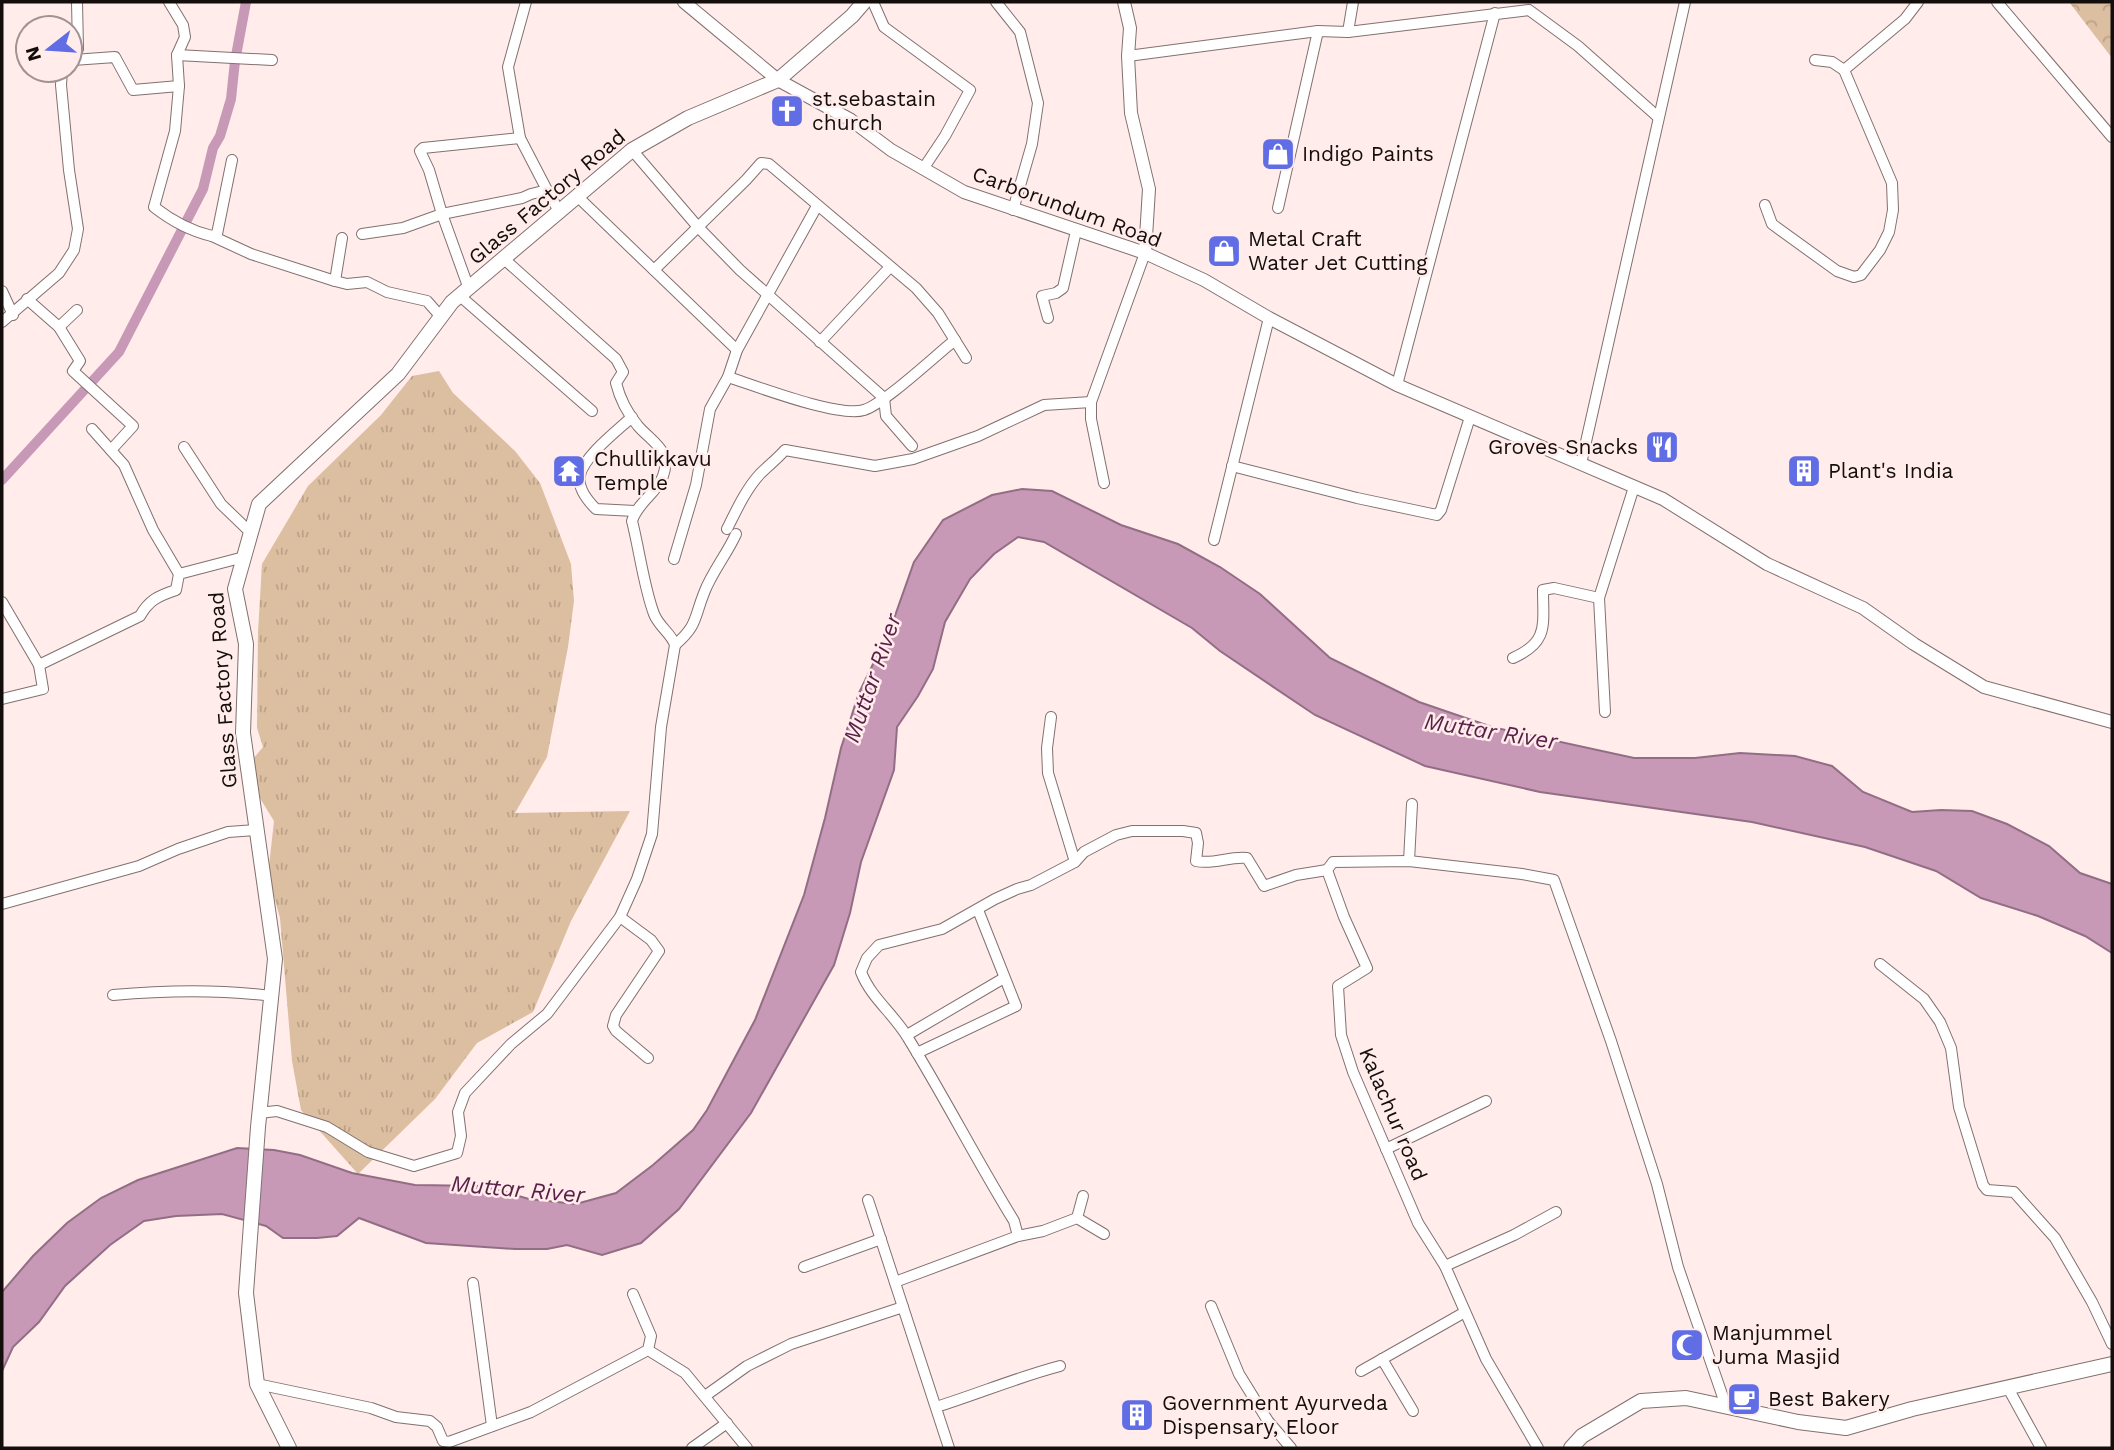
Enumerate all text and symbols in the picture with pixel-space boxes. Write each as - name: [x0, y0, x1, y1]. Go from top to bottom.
- north arrow: [14, 14, 84, 84]
- text: N: [20, 44, 46, 64]
- place label: st.sebastain church: [812, 86, 936, 135]
- church icon: st.sebastain church: [768, 92, 806, 130]
- street label: Glass Factory Road: [463, 124, 630, 269]
- shop icon: Indigo Paints: [1259, 135, 1297, 173]
- place label: Indigo Paints: [1302, 141, 1434, 166]
- street label: Carborundum Road: [969, 161, 1165, 252]
- place label: Metal Craft Water Jet Cutting: [1248, 226, 1428, 275]
- shop icon: Metal Craft Water Jet Cutting: [1205, 232, 1243, 270]
- restaurant icon: Groves Snacks: [1643, 428, 1681, 466]
- place label: Groves Snacks: [1488, 434, 1638, 459]
- place label: Chullikkavu Temple: [594, 446, 712, 495]
- temple icon: Chullikkavu Temple: [550, 452, 588, 490]
- building icon: Plant's India: [1785, 452, 1823, 490]
- place label: Plant's India: [1828, 458, 1954, 483]
- street label: Glass Factory Road: [203, 591, 242, 789]
- water label: Muttar River: [838, 609, 907, 746]
- water label: Muttar River: [1422, 708, 1560, 756]
- street label: Kalachur road: [1354, 1043, 1433, 1184]
- water label: Muttar River: [450, 1170, 587, 1209]
- place label: Manjummel Juma Masjid: [1712, 1320, 1840, 1369]
- mosque icon: Manjummel Juma Masjid: [1668, 1326, 1706, 1364]
- cafe icon: Best Bakery: [1725, 1380, 1763, 1418]
- place label: Best Bakery: [1768, 1386, 1890, 1411]
- place label: Government Ayurveda Dispensary, Eloor: [1162, 1390, 1388, 1439]
- building icon: Government Ayurveda Dispensary, Eloor: [1118, 1396, 1156, 1434]

